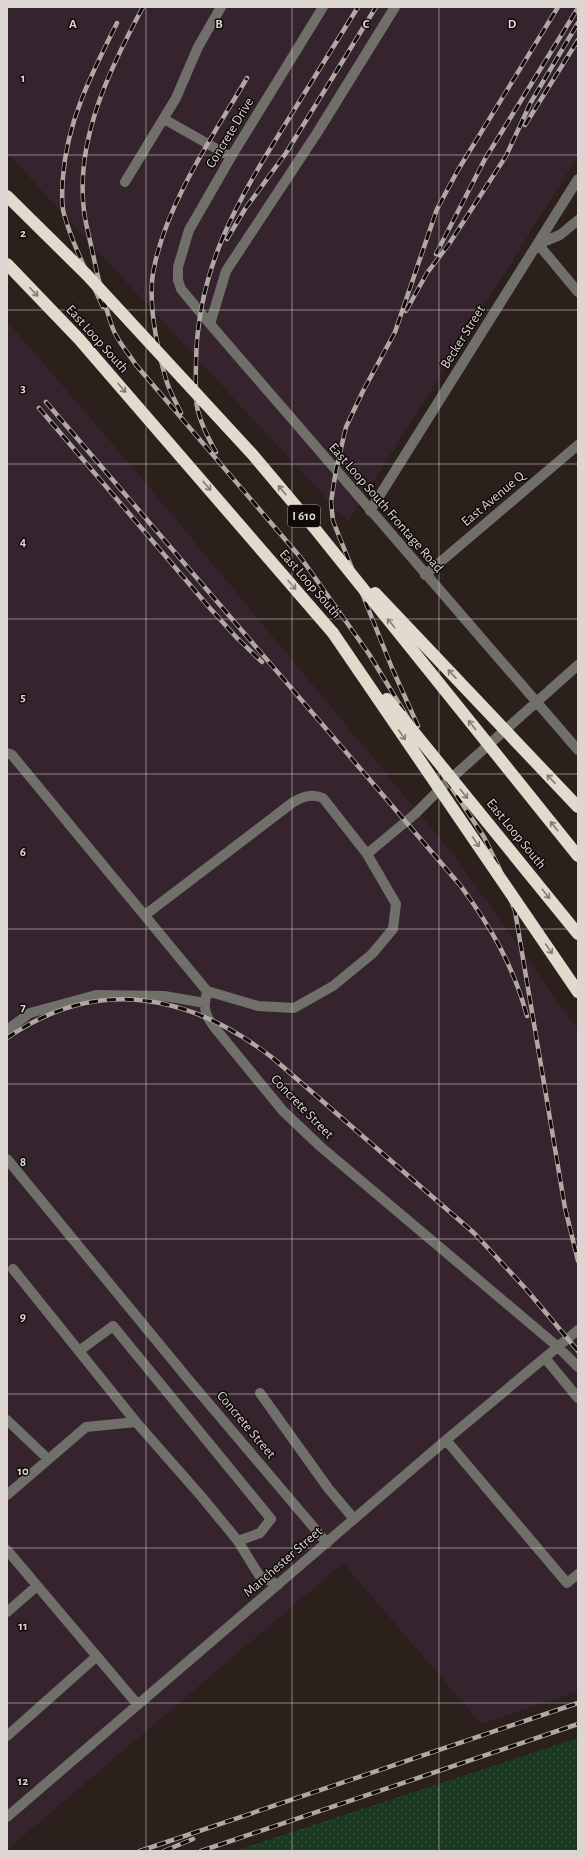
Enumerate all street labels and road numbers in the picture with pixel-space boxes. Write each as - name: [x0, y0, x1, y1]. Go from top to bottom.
- street label: Concrete Drive: [204, 95, 256, 171]
- street label: East Loop South: [63, 302, 131, 376]
- street label: Becker Street: [438, 302, 488, 371]
- street label: East Loop South Frontage Road: [326, 441, 446, 575]
- street label: East Avenue Q: [459, 468, 529, 529]
- road number: I 610: [288, 505, 320, 527]
- street label: East Loop South: [277, 547, 343, 621]
- street label: East Loop South: [484, 796, 548, 872]
- street label: Concrete Street: [268, 1072, 336, 1142]
- street label: Concrete Street: [214, 1389, 278, 1462]
- street label: Manchester Street: [241, 1524, 325, 1600]

